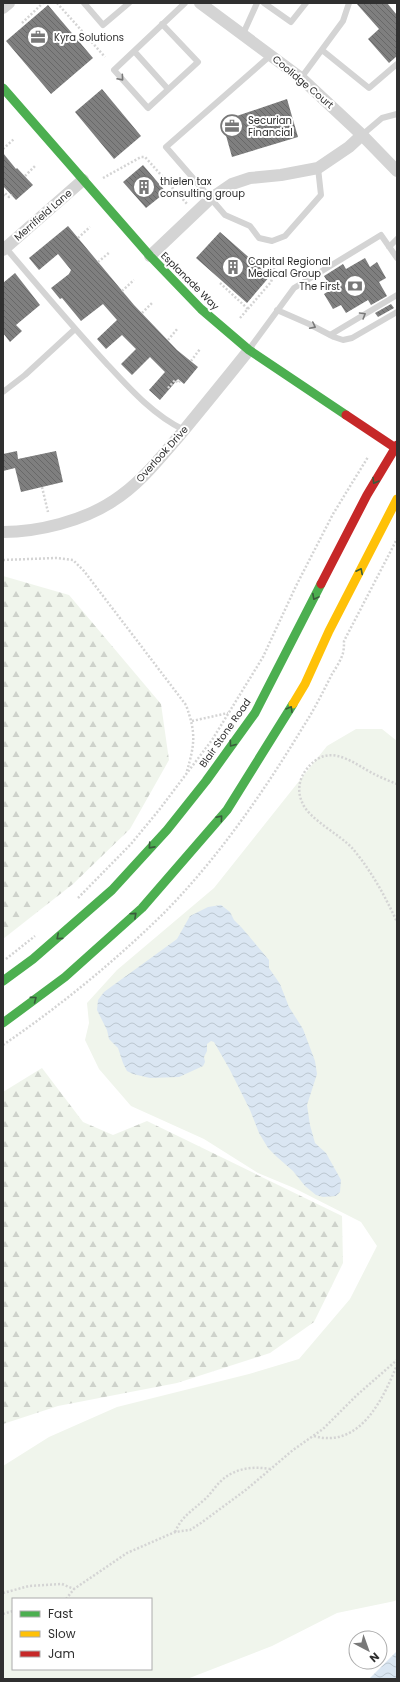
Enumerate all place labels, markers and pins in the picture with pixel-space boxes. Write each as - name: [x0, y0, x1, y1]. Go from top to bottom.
- office icon: Kyra Solutions: [25, 24, 51, 50]
- place label: Kyra Solutions: [54, 30, 124, 45]
- office icon: Securian Financial: [219, 113, 245, 139]
- place label: Securian Financial: [248, 113, 293, 140]
- building icon: thielen tax consulting group: [131, 174, 157, 200]
- place label: thielen tax consulting group: [160, 174, 245, 201]
- building icon: Capital Regional Medical Group: [220, 254, 246, 280]
- place label: Capital Regional Medical Group: [248, 254, 331, 281]
- bank icon: The First: [342, 273, 368, 299]
- place label: The First: [299, 279, 340, 294]

